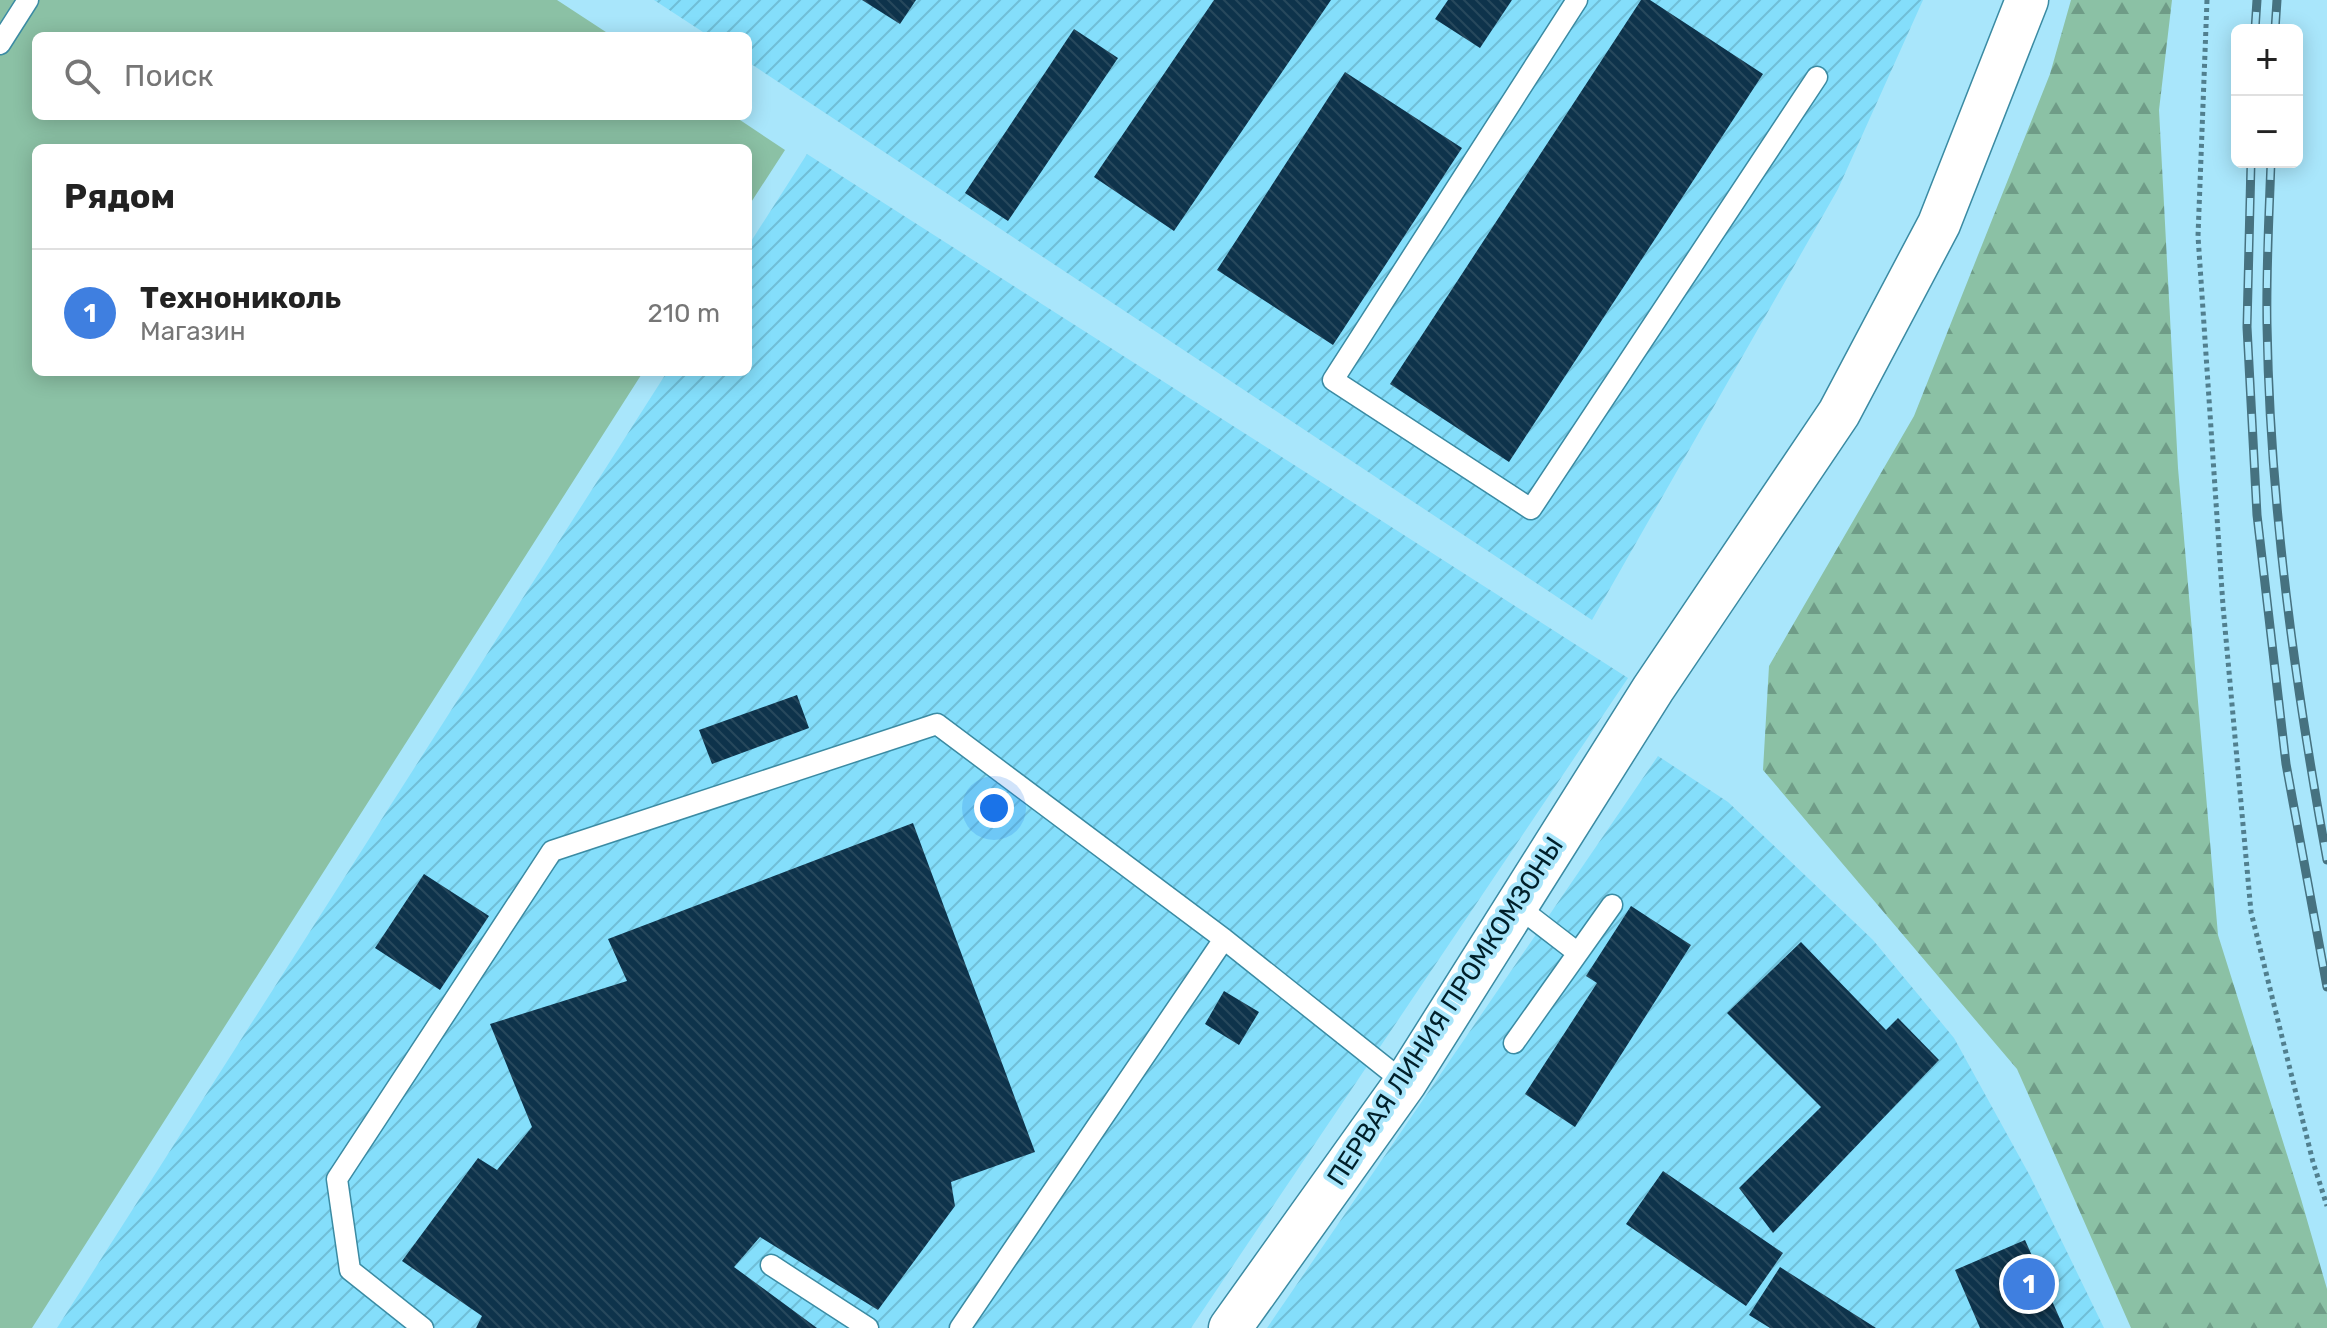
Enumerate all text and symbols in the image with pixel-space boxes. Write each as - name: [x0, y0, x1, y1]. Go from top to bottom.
- map controls: [2231, 24, 2303, 168]
- button: +: [2231, 24, 2303, 96]
- search box: [32, 32, 752, 120]
- icon: search: [60, 54, 104, 98]
- text: Поиск: [124, 58, 214, 94]
- button: −: [2231, 96, 2303, 168]
- text: Рядом: [64, 176, 175, 217]
- text: Технониколь: [140, 280, 341, 316]
- text: 1: [84, 298, 96, 329]
- text: 210 m: [648, 298, 720, 329]
- text: Магазин: [140, 316, 246, 347]
- your location: [974, 788, 1014, 828]
- street label: ПЕРВАЯ ЛИНИЯ ПРОМКОМЗОНЫ: [1321, 831, 1570, 1191]
- pin: 1: [2003, 1254, 2055, 1314]

